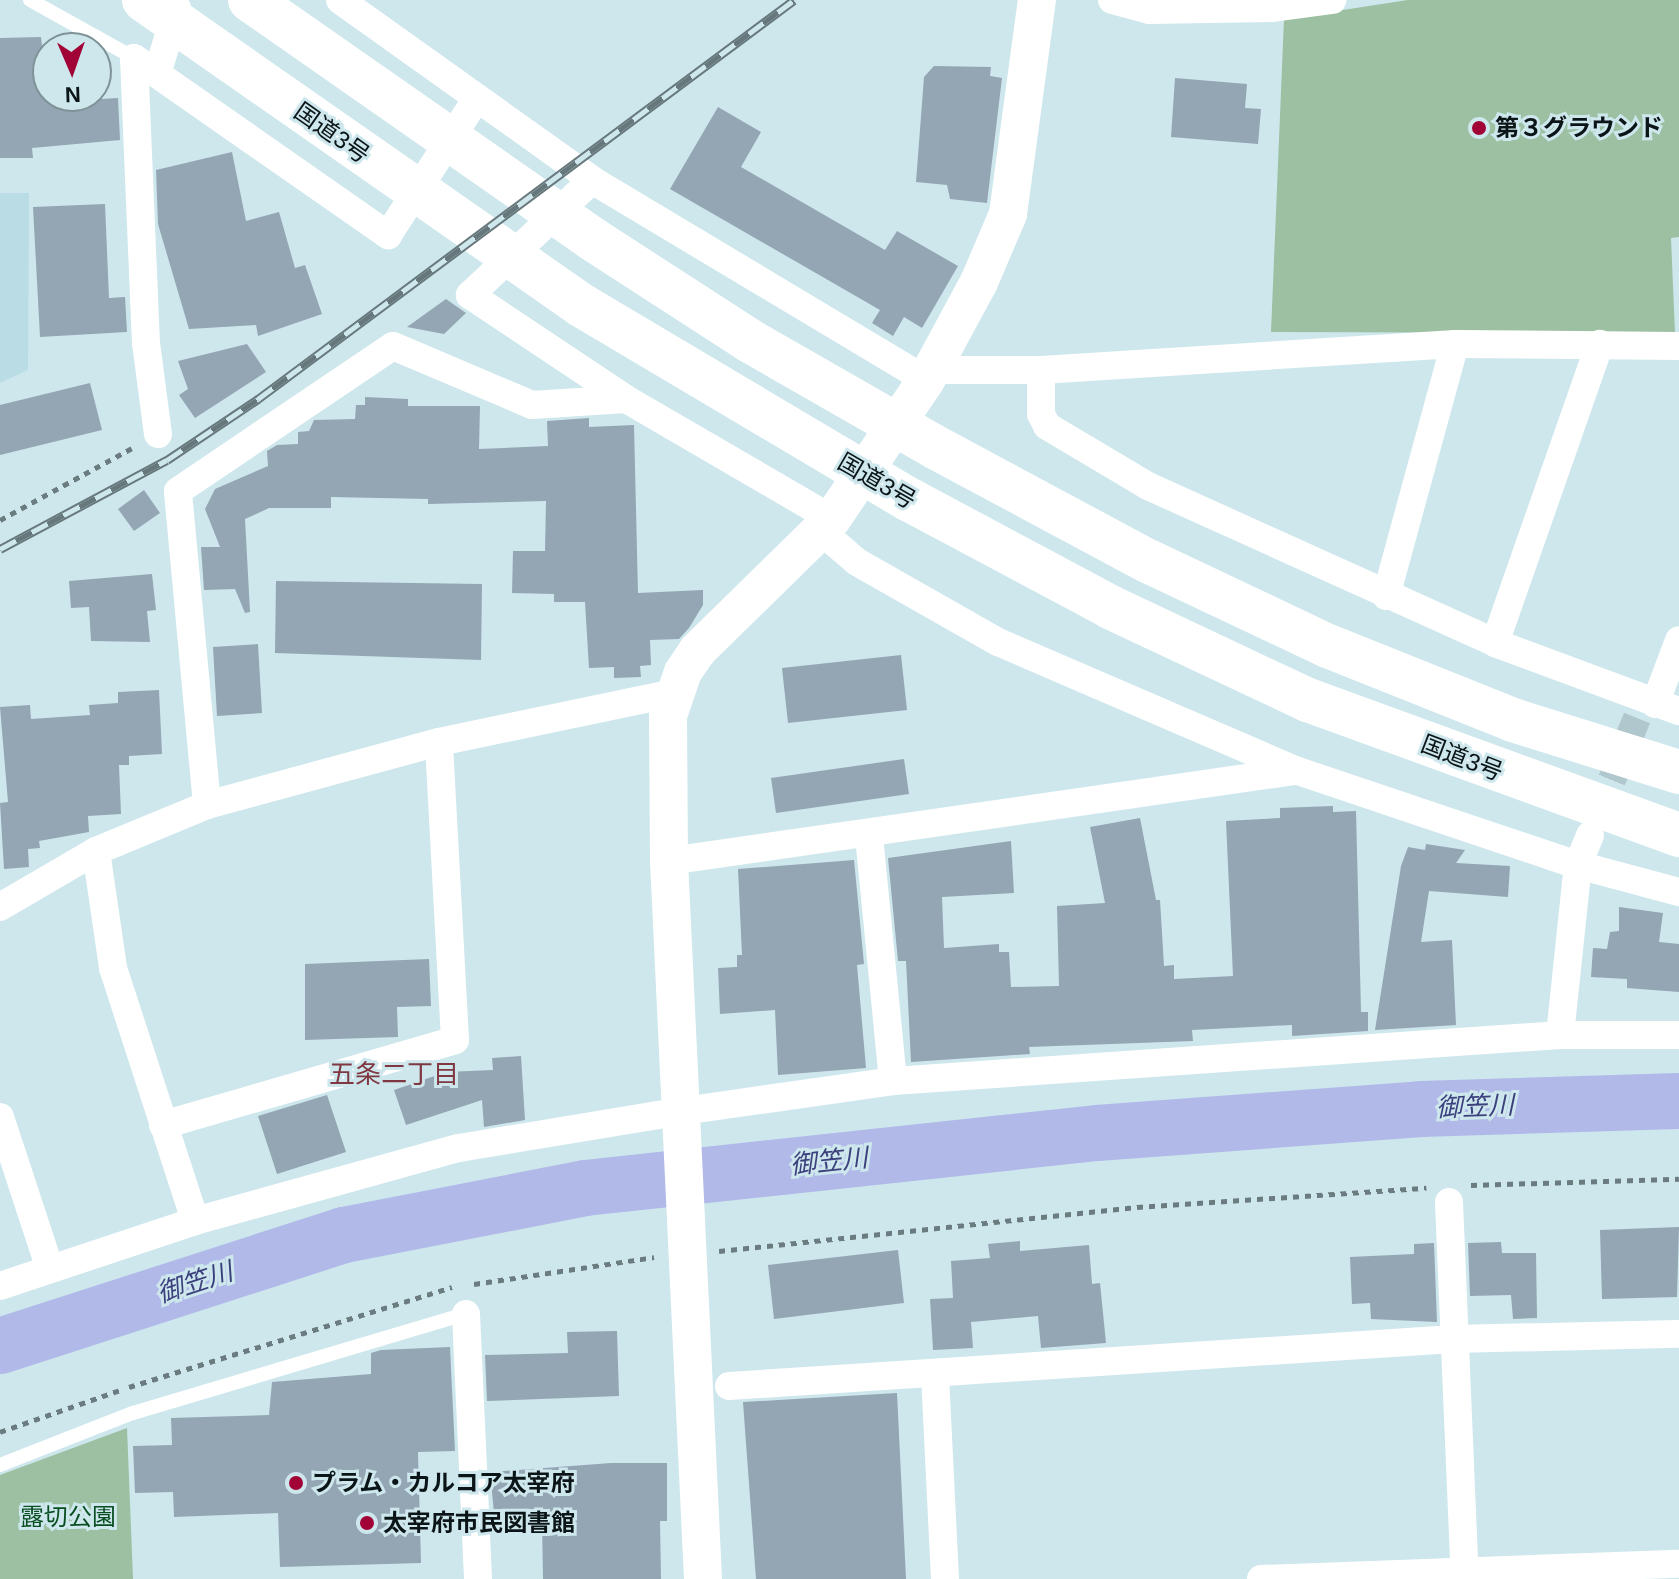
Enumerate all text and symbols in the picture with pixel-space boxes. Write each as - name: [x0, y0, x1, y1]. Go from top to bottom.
- north arrow: [32, 32, 112, 112]
- text: N: [64, 82, 81, 107]
- street label: 国道3号: [289, 97, 375, 169]
- place label: 第３グラウンド: [1495, 114, 1663, 142]
- marker: 第３グラウンド: [1470, 119, 1488, 137]
- street label: 国道3号: [833, 447, 921, 515]
- street label: 国道3号: [1417, 729, 1507, 787]
- district label: 五条二丁目: [329, 1059, 459, 1091]
- water label: 御笠川: [1435, 1090, 1515, 1124]
- water label: 御笠川: [789, 1142, 869, 1182]
- water label: 御笠川: [153, 1256, 237, 1310]
- place label: プラム・カルコア太宰府: [312, 1469, 576, 1497]
- marker: プラム・カルコア太宰府: [287, 1474, 305, 1492]
- park label: 露切公園: [20, 1503, 116, 1531]
- place label: 太宰府市民図書館: [383, 1509, 575, 1537]
- marker: 太宰府市民図書館: [358, 1514, 376, 1532]

